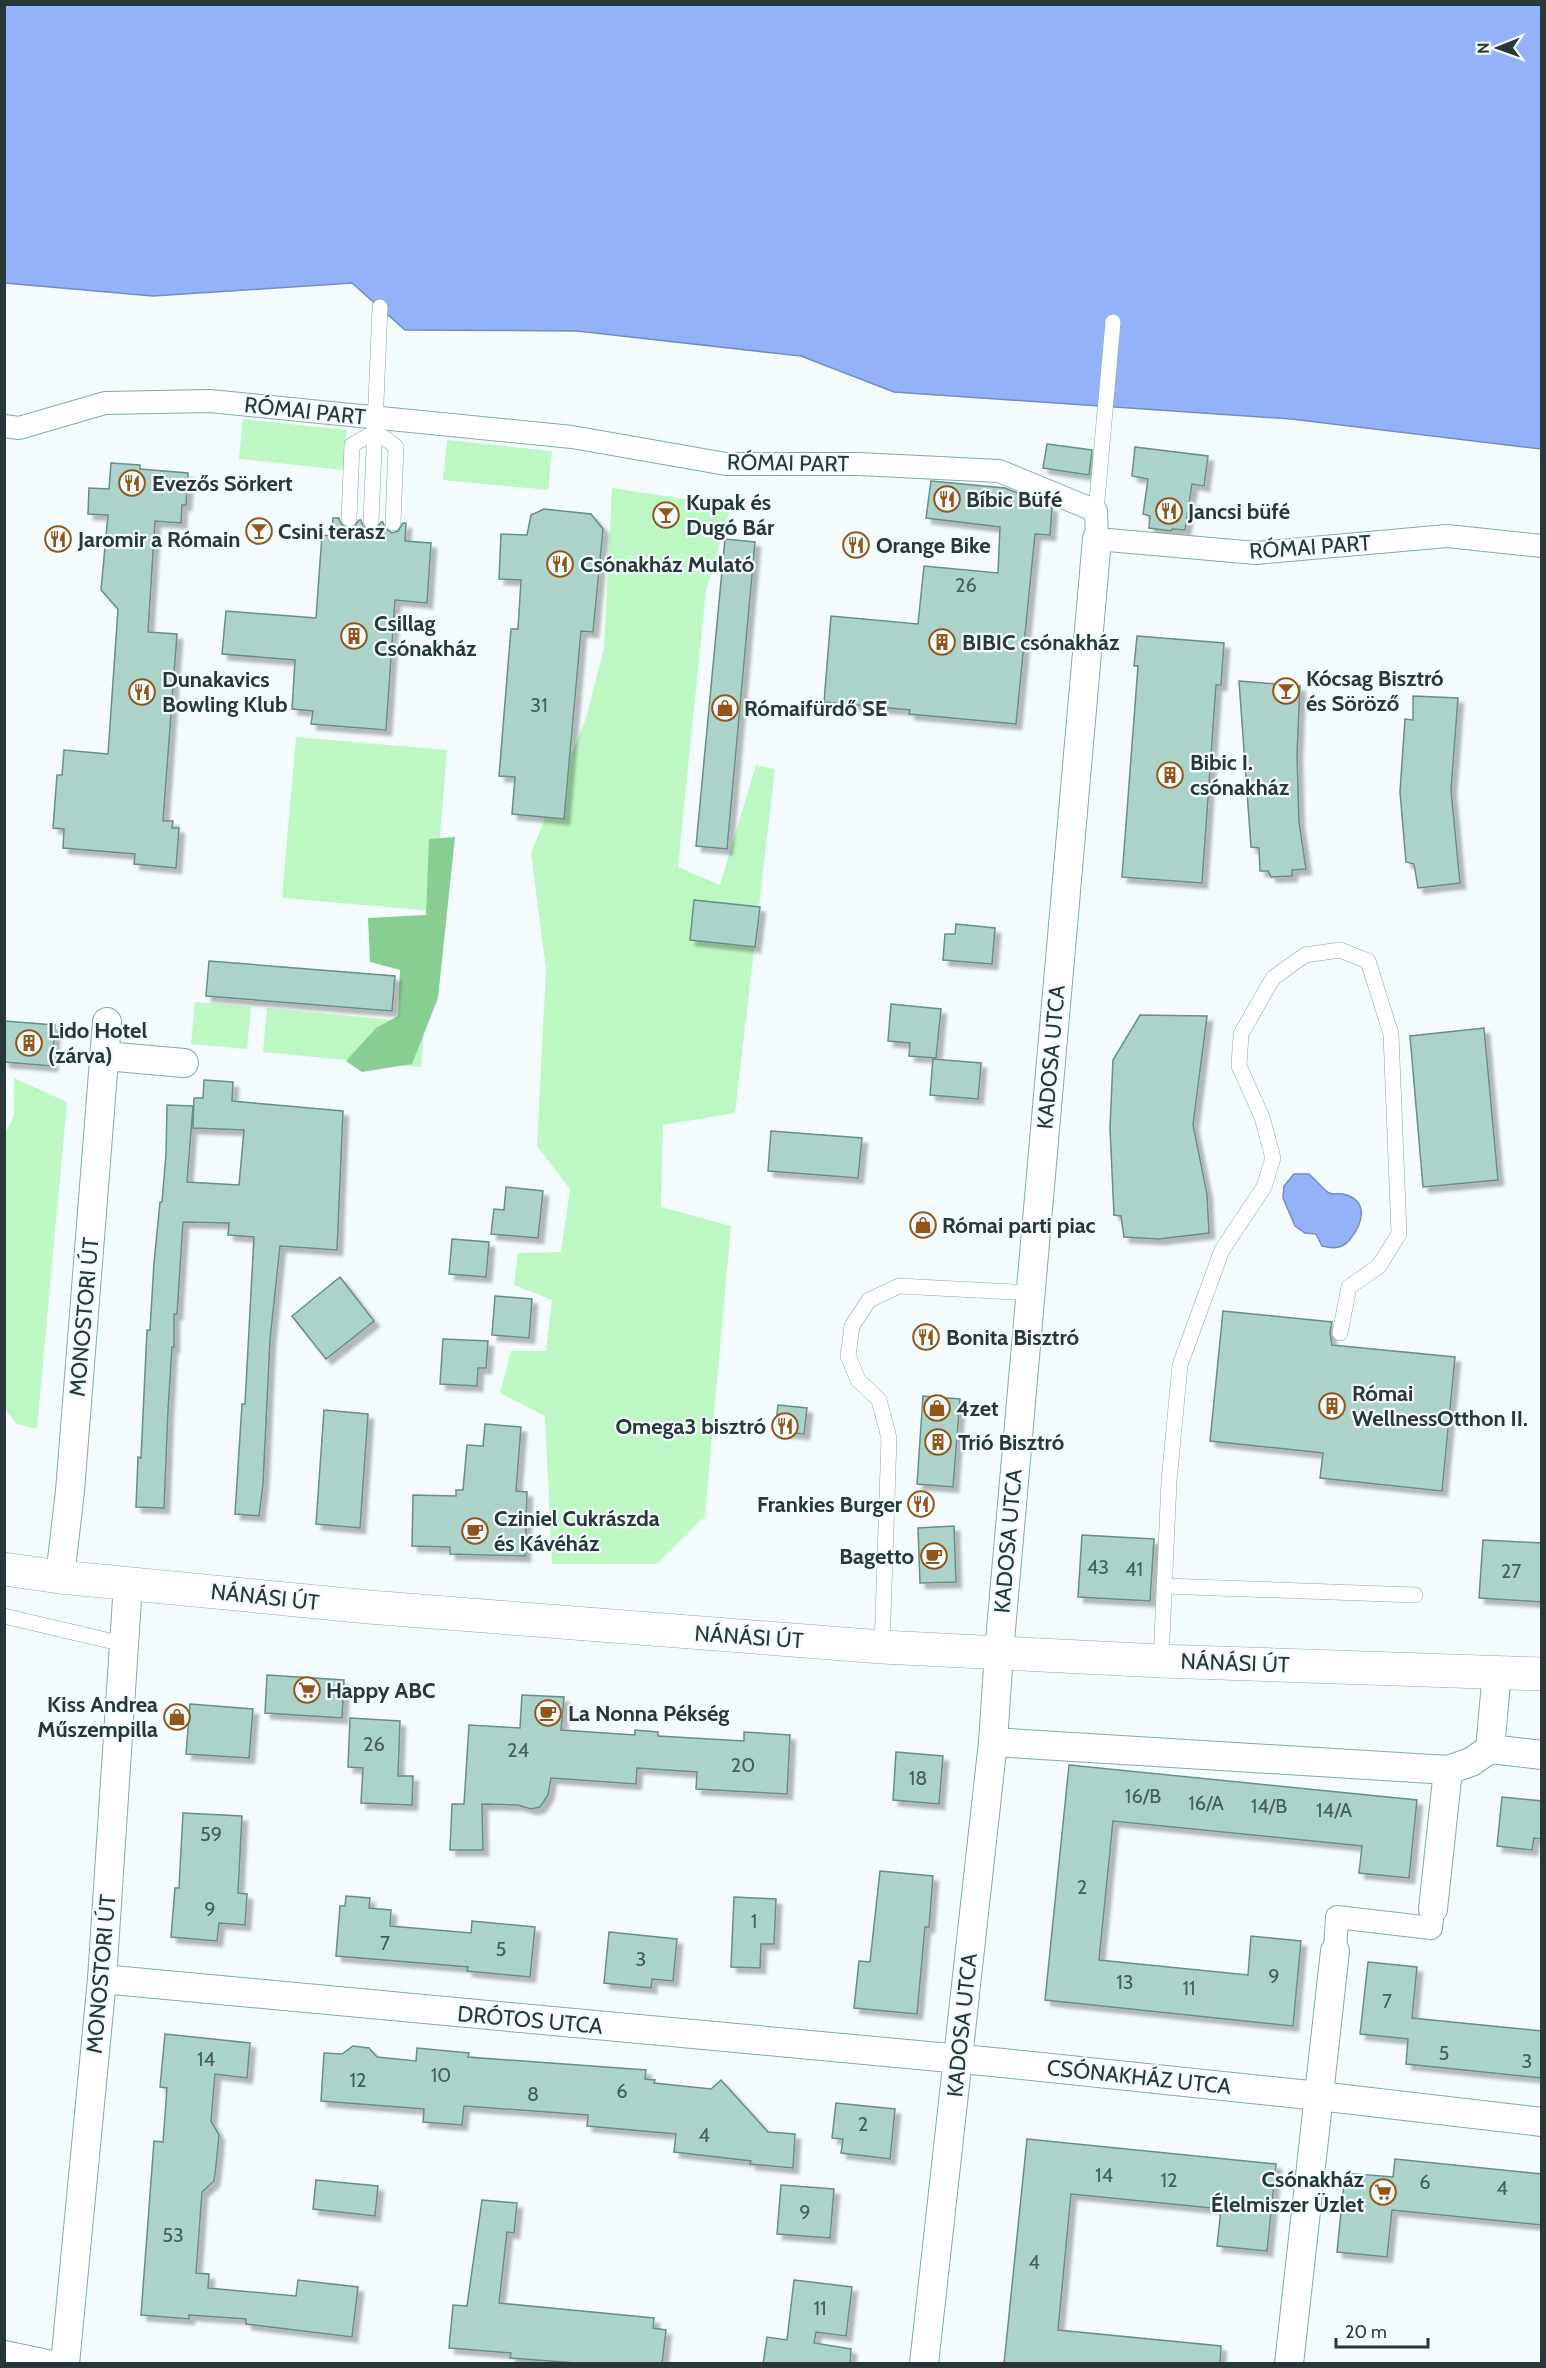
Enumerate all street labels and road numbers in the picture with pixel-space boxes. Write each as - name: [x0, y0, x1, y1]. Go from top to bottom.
- street label: RÓMAI PART: [243, 391, 367, 431]
- street label: RÓMAI PART: [727, 448, 850, 478]
- street label: RÓMAI PART: [1248, 529, 1372, 565]
- street label: KADOSA UTCA: [1031, 983, 1071, 1130]
- street label: MONOSTORI ÚT: [64, 1236, 104, 1398]
- street label: KADOSA UTCA: [988, 1467, 1028, 1614]
- street label: NÁNÁSI ÚT: [209, 1578, 321, 1616]
- street label: NÁNÁSI ÚT: [694, 1620, 805, 1654]
- street label: NÁNÁSI ÚT: [1180, 1648, 1290, 1678]
- street label: MONOSTORI ÚT: [81, 1893, 121, 2055]
- street label: KADOSA UTCA: [941, 1951, 983, 2098]
- street label: DRÓTOS UTCA: [456, 2000, 604, 2040]
- street label: CSÓNAKHÁZ UTCA: [1046, 2054, 1233, 2100]

